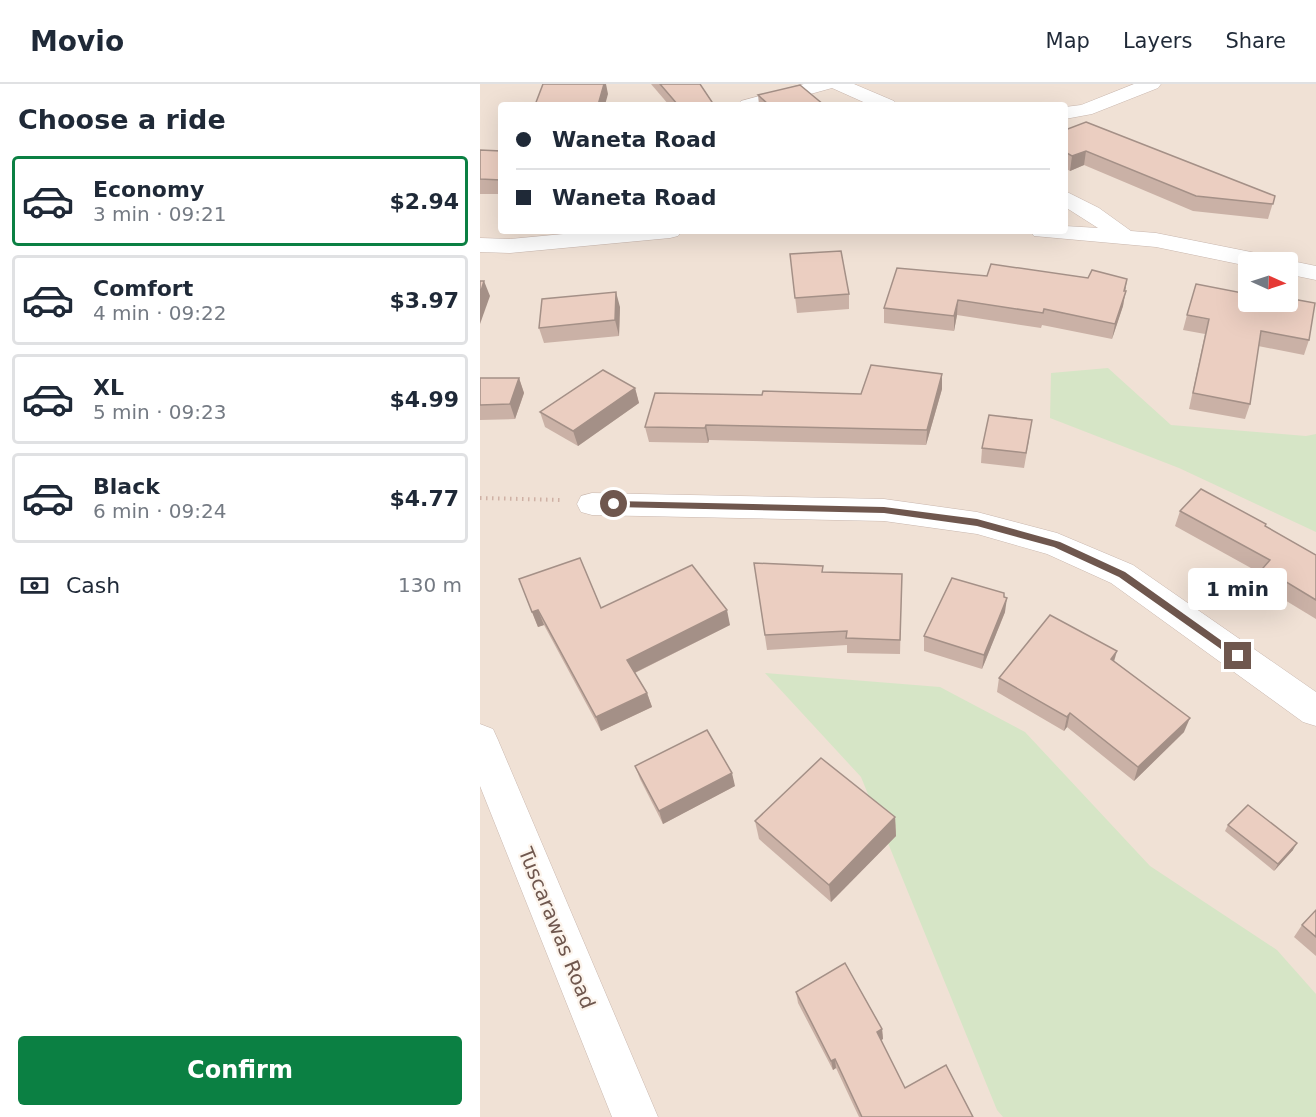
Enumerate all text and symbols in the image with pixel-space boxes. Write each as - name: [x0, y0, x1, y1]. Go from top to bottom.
- text: Movio: [30, 25, 124, 58]
- text: Map: [1046, 29, 1090, 53]
- text: Layers: [1123, 29, 1192, 53]
- text: Share: [1225, 29, 1286, 53]
- text: Choose a ride: [18, 104, 226, 135]
- text: Waneta Road: [552, 127, 717, 152]
- icon: car: [21, 174, 75, 228]
- text: Economy: [93, 177, 204, 202]
- text: Waneta Road: [552, 185, 717, 210]
- text: $2.94: [389, 189, 459, 214]
- text: 3 min · 09:21: [93, 202, 227, 226]
- north arrow: [1238, 252, 1298, 312]
- map controls: [1238, 252, 1298, 312]
- icon: car: [21, 273, 75, 327]
- text: Comfort: [93, 276, 193, 301]
- text: $3.97: [389, 288, 459, 313]
- text: 4 min · 09:22: [93, 301, 227, 325]
- icon: car: [21, 372, 75, 426]
- text: XL: [93, 375, 124, 400]
- text: $4.99: [389, 387, 459, 412]
- text: 5 min · 09:23: [93, 400, 227, 424]
- icon: car: [21, 471, 75, 525]
- text: Black: [93, 474, 160, 499]
- text: $4.77: [389, 486, 459, 511]
- route start: [600, 490, 627, 517]
- text: 6 min · 09:24: [93, 499, 227, 523]
- icon: cash: [18, 569, 51, 602]
- callout: 1 min: [1188, 569, 1287, 611]
- text: Cash: [66, 573, 120, 598]
- text: 130 m: [398, 573, 462, 597]
- text: 1 min: [1206, 577, 1269, 601]
- route end: [1224, 642, 1251, 669]
- street label: Tuscarawas Road: [513, 843, 600, 1012]
- button: Confirm: [18, 1036, 462, 1105]

